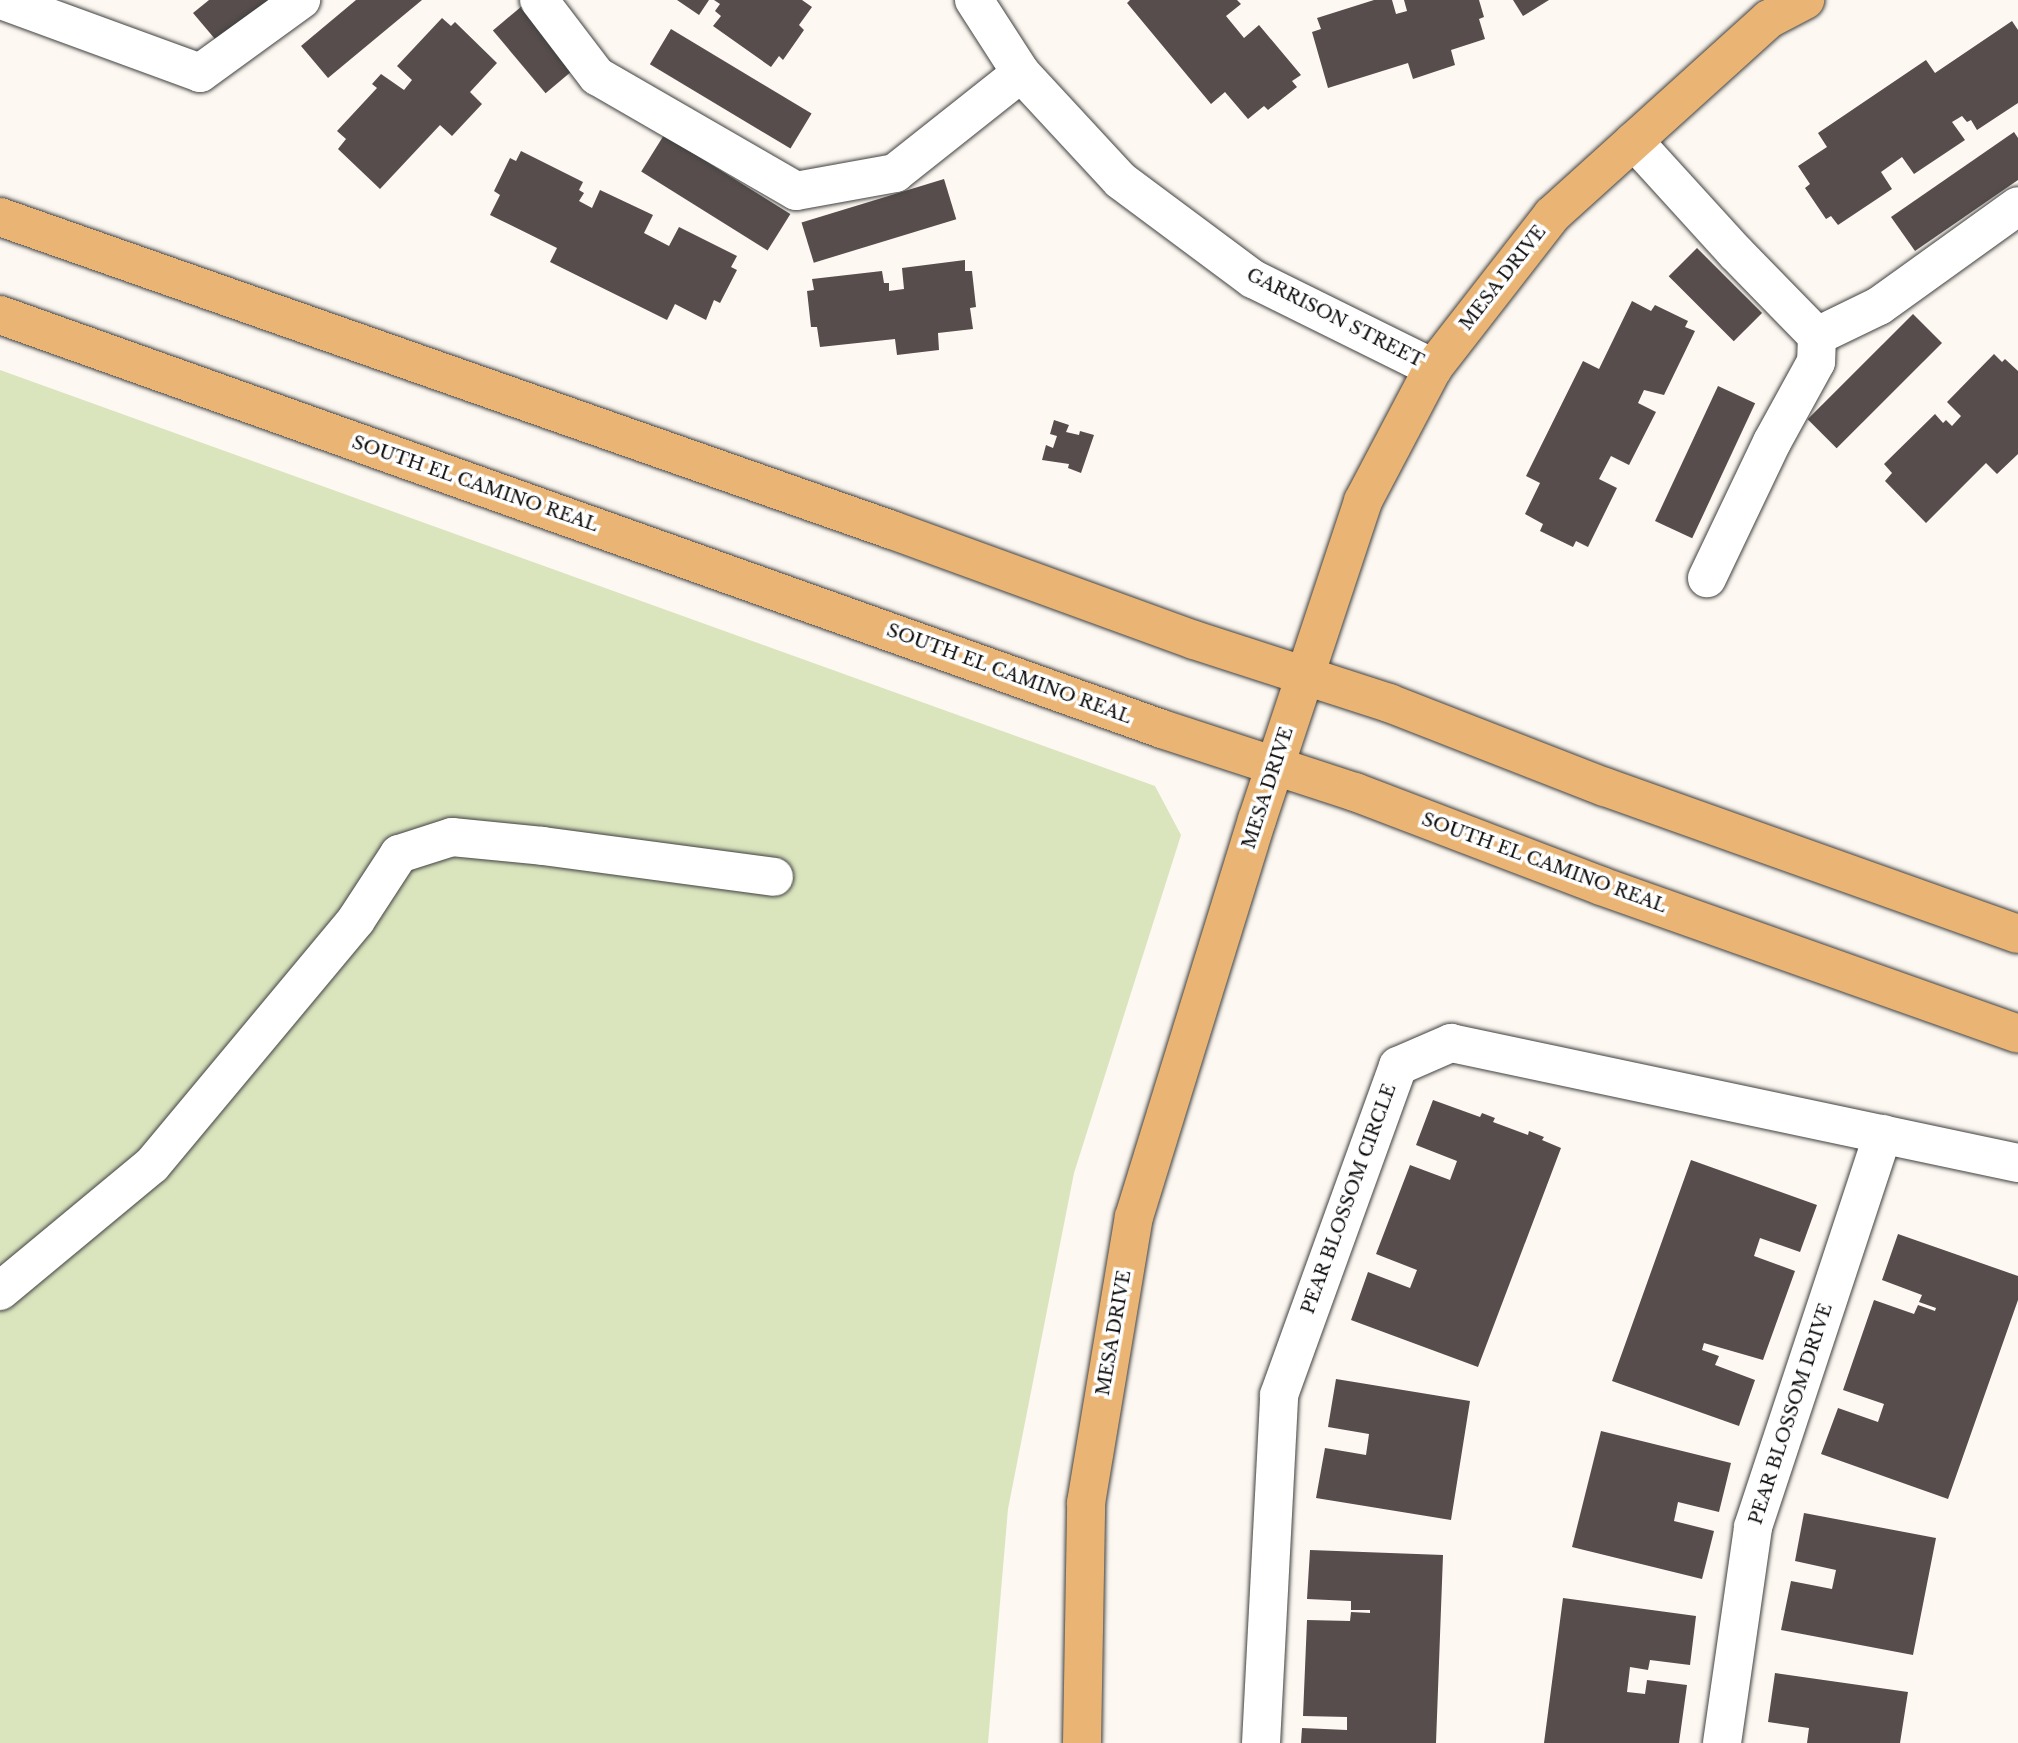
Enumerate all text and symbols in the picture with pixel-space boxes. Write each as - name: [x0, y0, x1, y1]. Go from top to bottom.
- street label: MESA DRIVE: [1455, 221, 1551, 335]
- street label: GARRISON STREET: [1243, 264, 1427, 372]
- street label: SOUTH EL CAMINO REAL: [349, 432, 601, 536]
- street label: SOUTH EL CAMINO REAL: [883, 619, 1135, 729]
- street label: MESA DRIVE: [1238, 724, 1298, 852]
- street label: SOUTH EL CAMINO REAL: [1418, 808, 1670, 918]
- street label: PEAR BLOSSOM CIRCLE: [1297, 1081, 1401, 1317]
- street label: MESA DRIVE: [1092, 1268, 1136, 1398]
- street label: PEAR BLOSSOM DRIVE: [1745, 1300, 1837, 1528]

